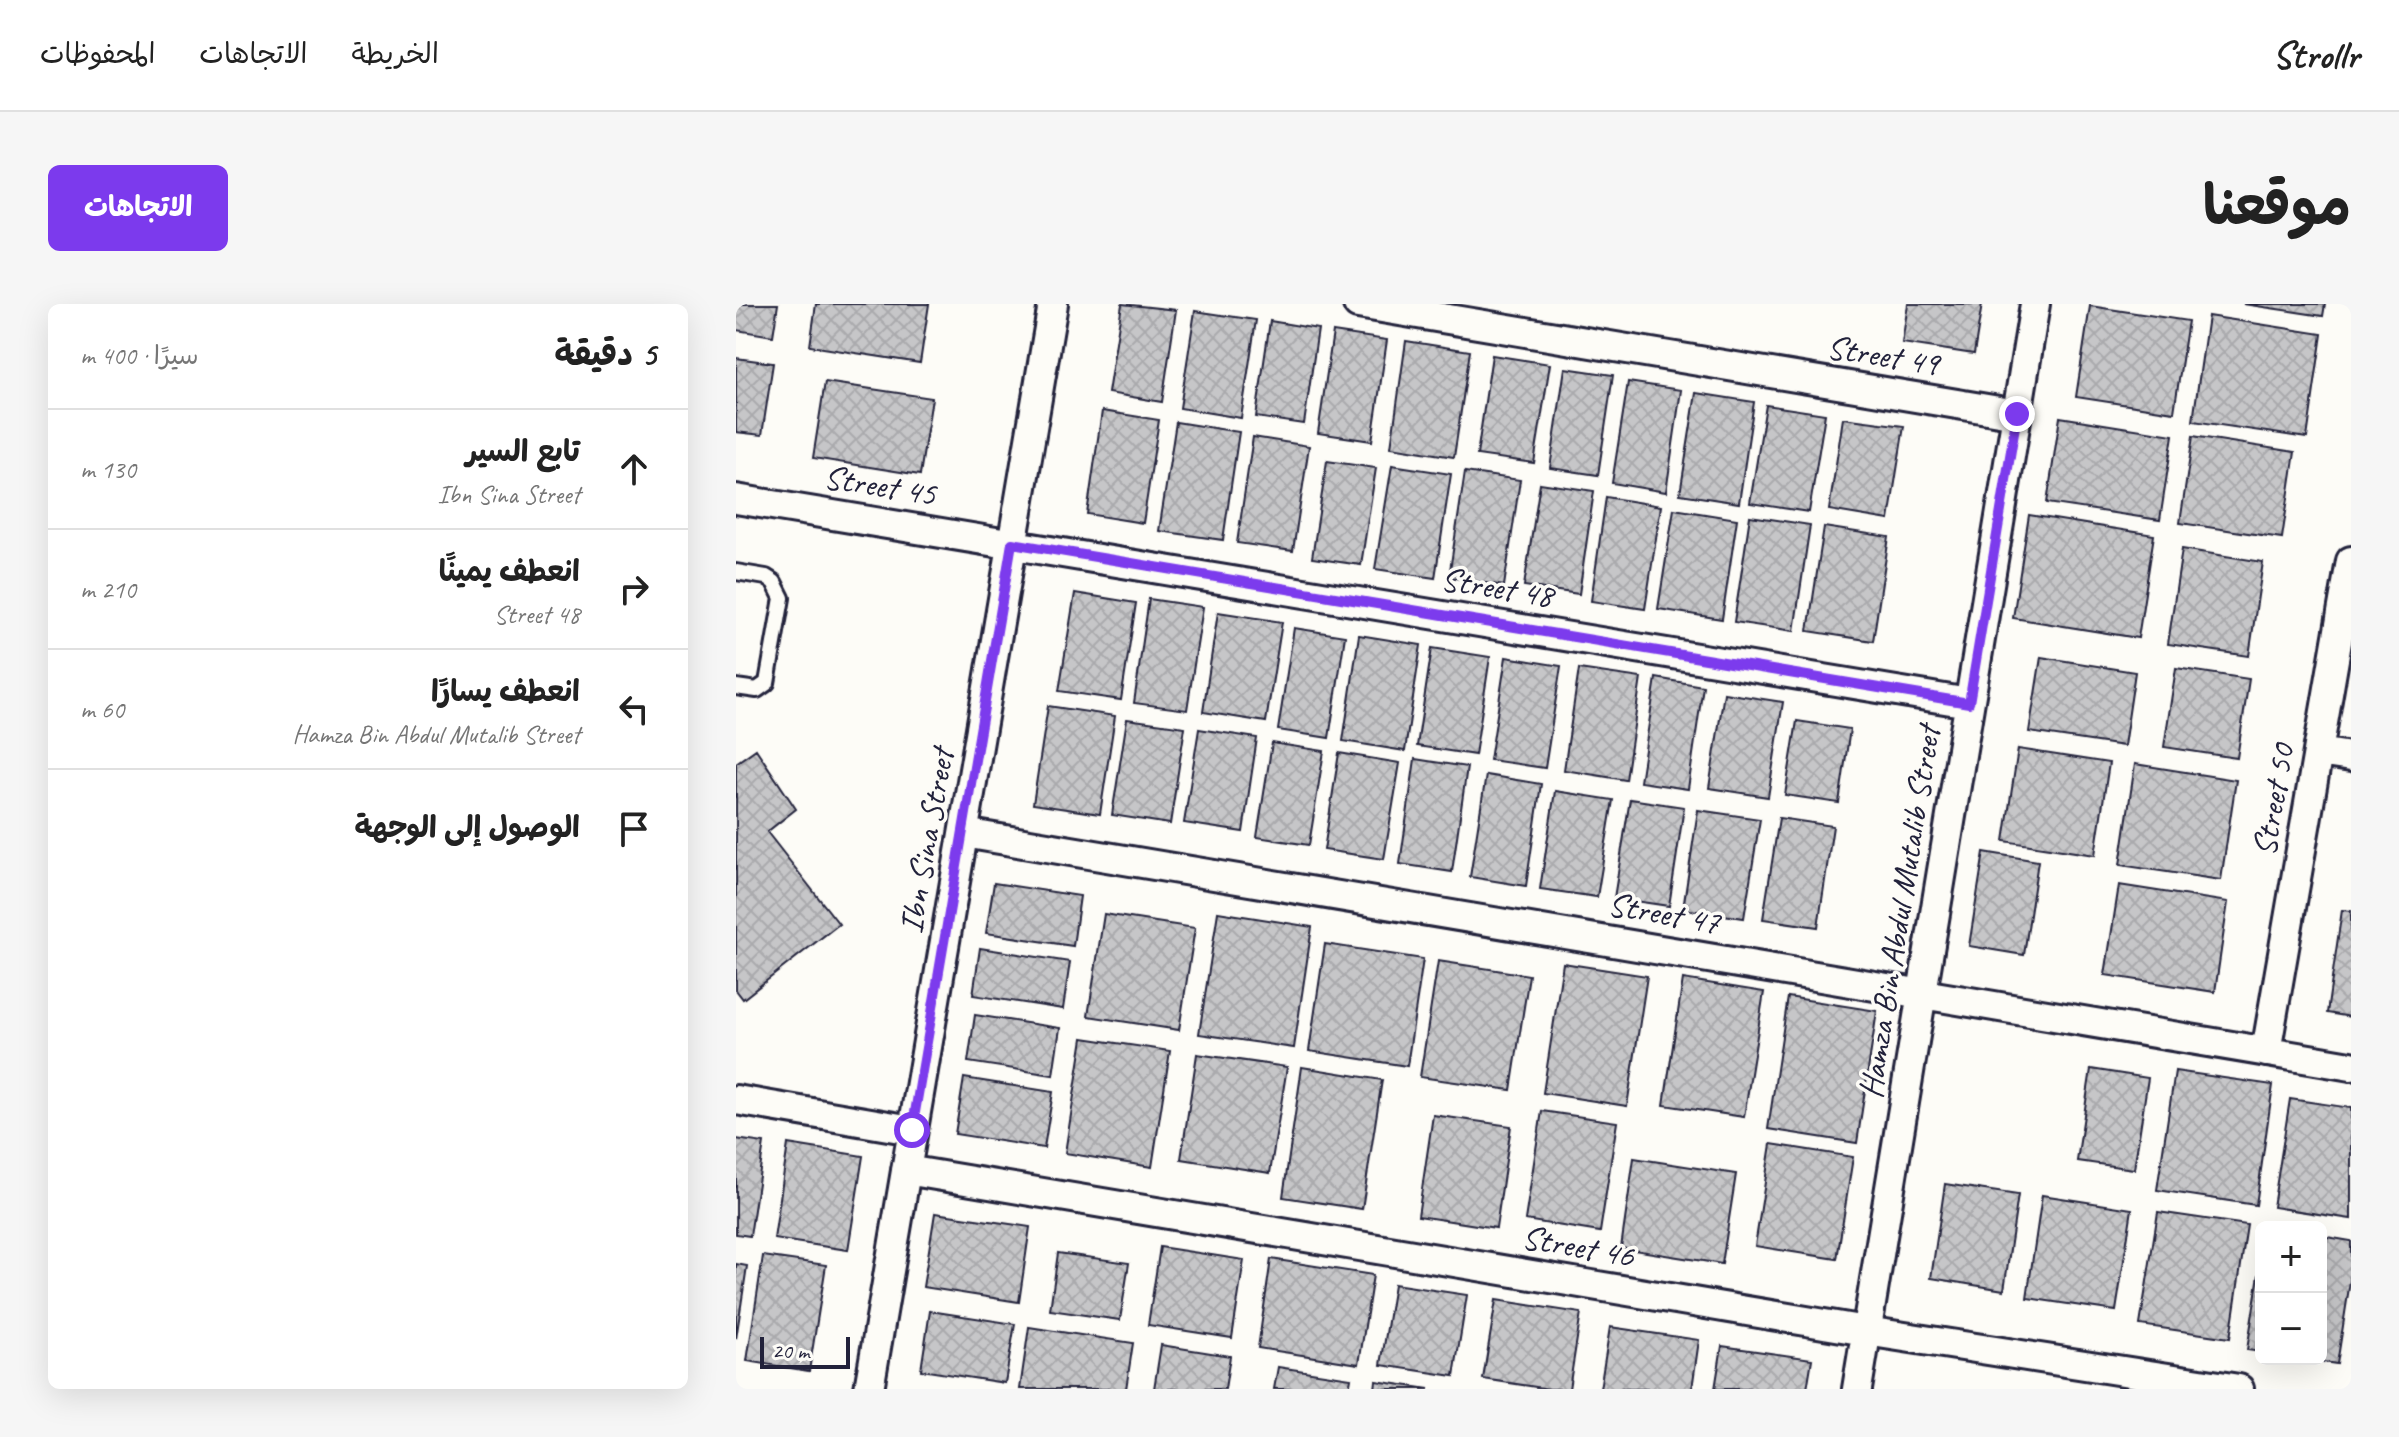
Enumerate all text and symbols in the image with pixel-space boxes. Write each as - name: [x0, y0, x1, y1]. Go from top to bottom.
- text: Strollr: [2272, 32, 2359, 79]
- text: المحفوظات: [40, 36, 155, 71]
- text: الاتجاهات: [199, 36, 307, 71]
- text: الخريطة: [351, 36, 439, 71]
- button: الاتجاهات: [48, 165, 228, 251]
- text: موقعنا: [2203, 170, 2351, 241]
- street label: Street 49: [1824, 325, 1945, 385]
- text: 5 دقيقة: [555, 332, 656, 375]
- text: سيرًا · 400 m: [80, 339, 199, 372]
- route end: [1999, 396, 2035, 432]
- text: تابع السير: [466, 432, 580, 470]
- icon: ahead: [612, 447, 656, 491]
- text: 130 m: [80, 453, 136, 486]
- street label: Street 45: [821, 455, 941, 515]
- text: Ibn Sina Street: [437, 478, 580, 511]
- text: انعطف يمينًا: [439, 552, 580, 590]
- street label: Street 48: [1438, 557, 1560, 618]
- icon: right: [612, 567, 656, 611]
- text: 210 m: [80, 573, 136, 606]
- text: Street 48: [494, 598, 580, 631]
- text: انعطف يسارًا: [431, 672, 580, 710]
- icon: left: [612, 687, 656, 731]
- text: 60 m: [80, 693, 124, 726]
- text: Hamza Bin Abdul Mutalib Street: [292, 718, 580, 751]
- street label: Hamza Bin Abdul Mutalib Street: [1848, 718, 1950, 1101]
- street label: Street 50: [2242, 738, 2304, 859]
- street label: Ibn Sina Street: [889, 741, 964, 936]
- icon: arrive: [612, 807, 656, 851]
- text: الوصول إلى الوجهة: [355, 808, 580, 846]
- street label: Street 47: [1605, 882, 1725, 944]
- route start: [894, 1112, 930, 1148]
- street label: Street 46: [1519, 1215, 1639, 1277]
- map controls: [2255, 1221, 2327, 1365]
- button: +: [2255, 1221, 2327, 1293]
- button: −: [2255, 1293, 2327, 1365]
- scale bar: [760, 1333, 850, 1369]
- text: 20 m: [772, 1337, 809, 1365]

